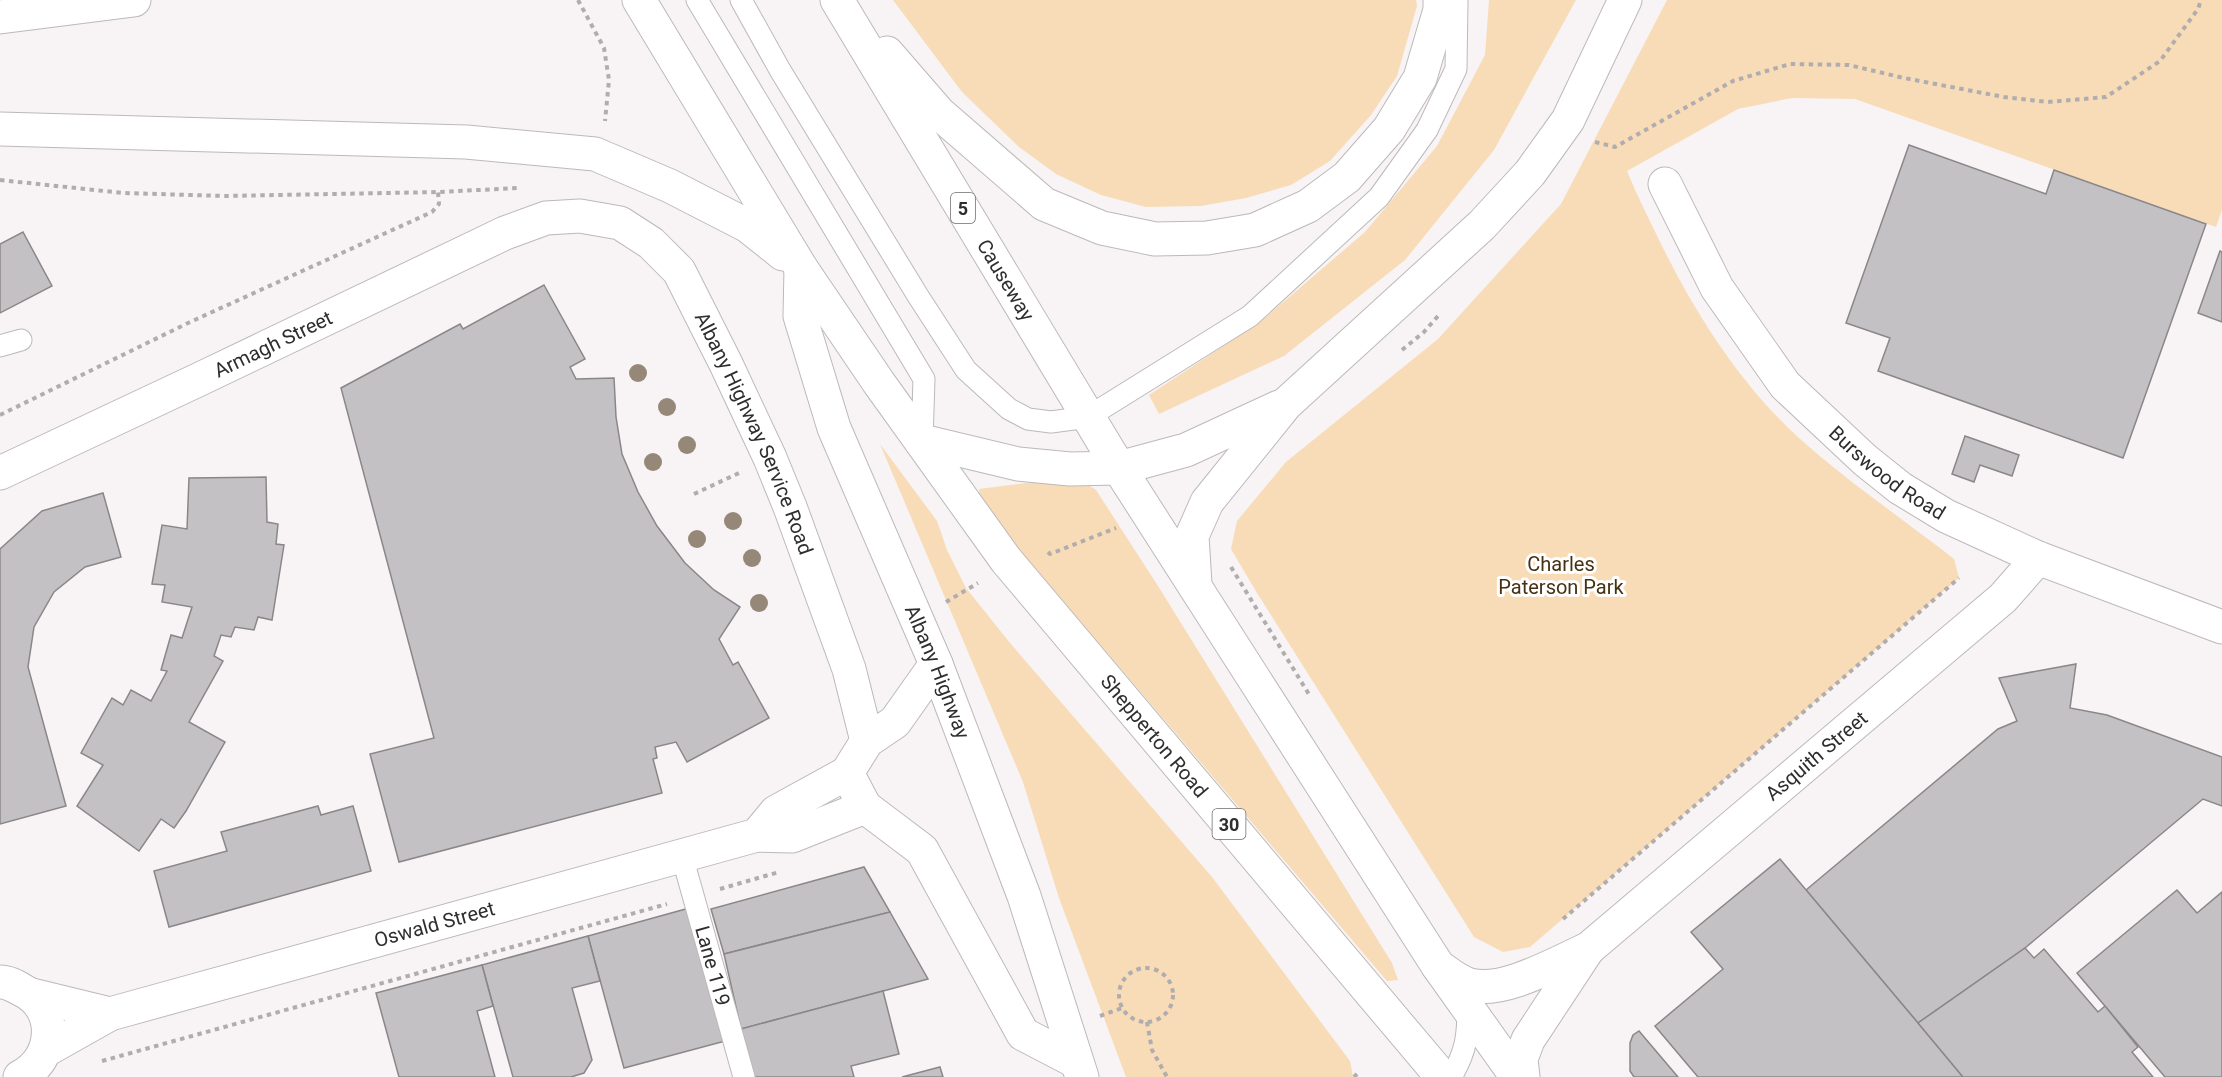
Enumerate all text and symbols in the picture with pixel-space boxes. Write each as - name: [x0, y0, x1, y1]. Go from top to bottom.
- road number: 5: [951, 193, 975, 223]
- street label: Causeway: [972, 235, 1040, 326]
- street label: Armagh Street: [210, 306, 336, 383]
- street label: Albany Highway Service Road: [690, 308, 818, 558]
- street label: Burswood Road: [1824, 421, 1950, 525]
- park label: Charles Paterson Park: [1498, 552, 1625, 599]
- street label: Albany Highway: [900, 601, 975, 743]
- street label: Shepperton Road: [1096, 669, 1213, 802]
- street label: Asquith Street: [1761, 706, 1872, 806]
- road number: 30: [1212, 809, 1246, 839]
- street label: Oswald Street: [371, 896, 497, 952]
- street label: Lane 119: [690, 923, 735, 1009]

